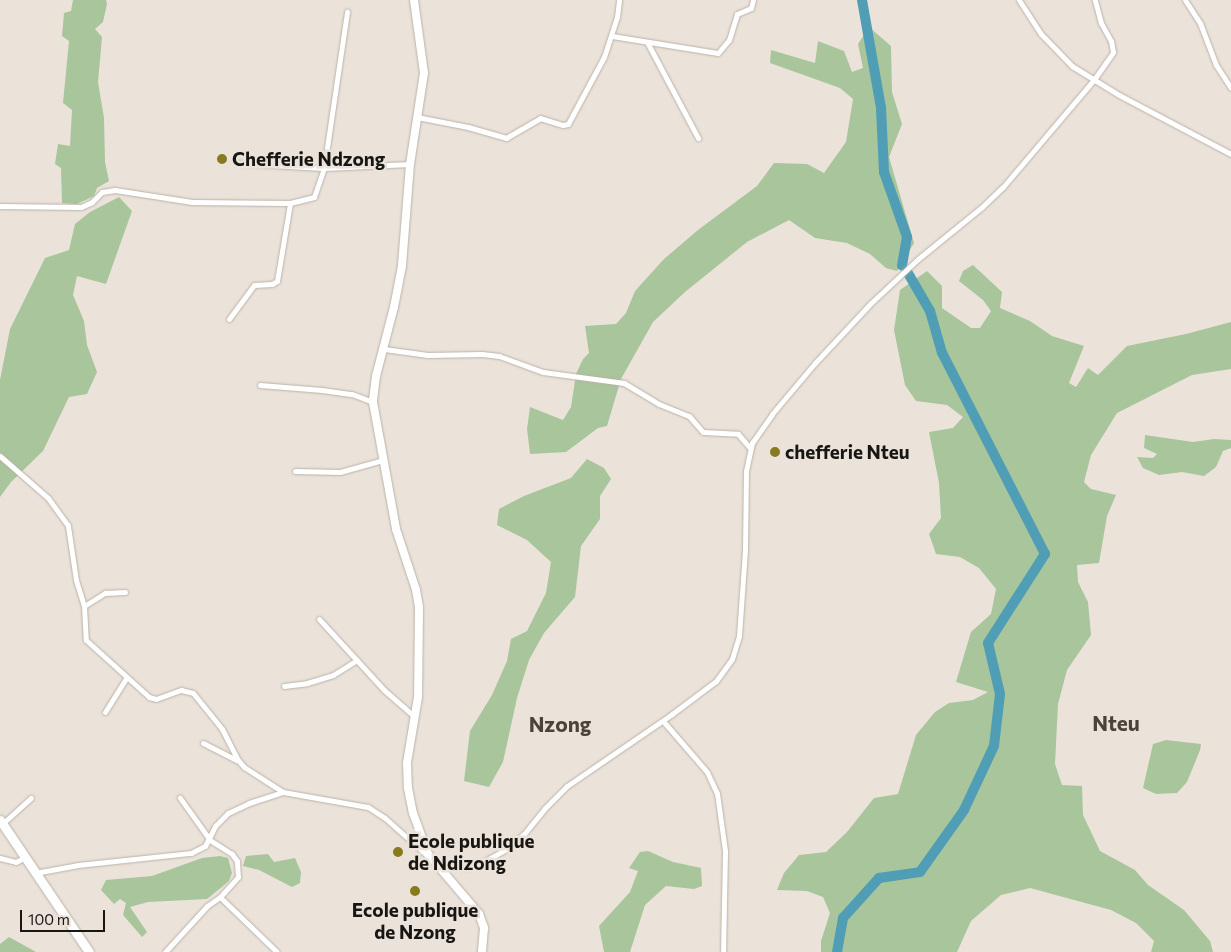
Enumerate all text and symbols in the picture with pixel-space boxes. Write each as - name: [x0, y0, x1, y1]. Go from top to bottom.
- place label: Chefferie Ndzong: [232, 148, 385, 170]
- marker: Chefferie Ndzong: [216, 153, 228, 165]
- place label: chefferie Nteu: [785, 441, 910, 463]
- marker: chefferie Nteu: [769, 446, 781, 458]
- district label: Nteu: [1092, 710, 1140, 736]
- district label: Nzong: [529, 711, 591, 737]
- place label: Ecole publique de Ndizong: [408, 830, 535, 874]
- marker: Ecole publique de Ndizong: [392, 846, 404, 858]
- marker: Ecole publique de Nzong: [409, 885, 421, 897]
- place label: Ecole publique de Nzong: [352, 899, 478, 943]
- scale bar: [22, 900, 108, 932]
- text: 100 m: [28, 910, 70, 928]

